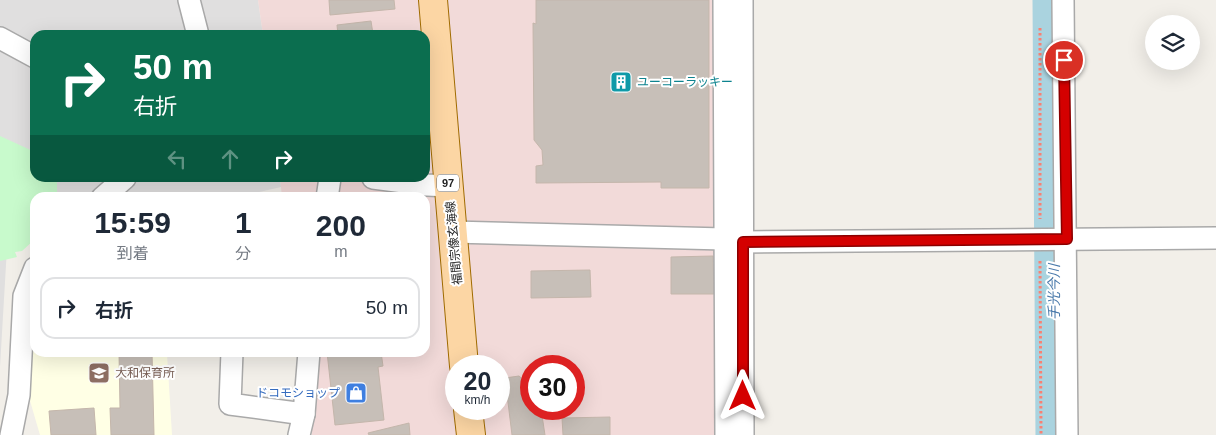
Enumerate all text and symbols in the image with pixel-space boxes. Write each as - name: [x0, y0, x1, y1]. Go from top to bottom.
- map controls: [1145, 15, 1200, 70]
- button: layers: [1145, 15, 1200, 70]
- pin: [1043, 39, 1085, 81]
- icon: arrive: [1050, 46, 1078, 74]
- text: 50 m: [133, 47, 213, 86]
- icon: right: [50, 50, 115, 115]
- building icon: ユーコーラッキー: [609, 70, 633, 94]
- place label: ユーコーラッキー: [637, 75, 733, 89]
- text: 右折: [133, 94, 177, 119]
- icon: left: [163, 145, 191, 173]
- icon: ahead: [216, 145, 244, 173]
- icon: right: [269, 145, 297, 173]
- road number: 97: [437, 174, 459, 192]
- street label: 福間宗像玄海線: [443, 201, 465, 285]
- text: 15:59: [94, 206, 171, 239]
- text: 1: [235, 206, 252, 239]
- text: 200: [316, 209, 366, 242]
- text: m: [334, 243, 347, 260]
- text: 到着: [116, 245, 149, 262]
- text: 分: [235, 245, 251, 262]
- water label: 手光今川: [1046, 262, 1062, 320]
- icon: right: [52, 294, 80, 322]
- text: 50 m: [366, 297, 408, 318]
- text: 右折: [95, 300, 133, 321]
- speed limit sign: 30: [520, 355, 585, 420]
- school or university icon: 大和保育所: [87, 361, 111, 385]
- place label: 大和保育所: [115, 366, 175, 380]
- text: 20: [464, 367, 491, 395]
- position arrow: [716, 369, 768, 421]
- shop icon: ドコモショップ: [344, 381, 368, 405]
- place label: ドコモショップ: [256, 386, 340, 400]
- text: km/h: [464, 393, 491, 407]

